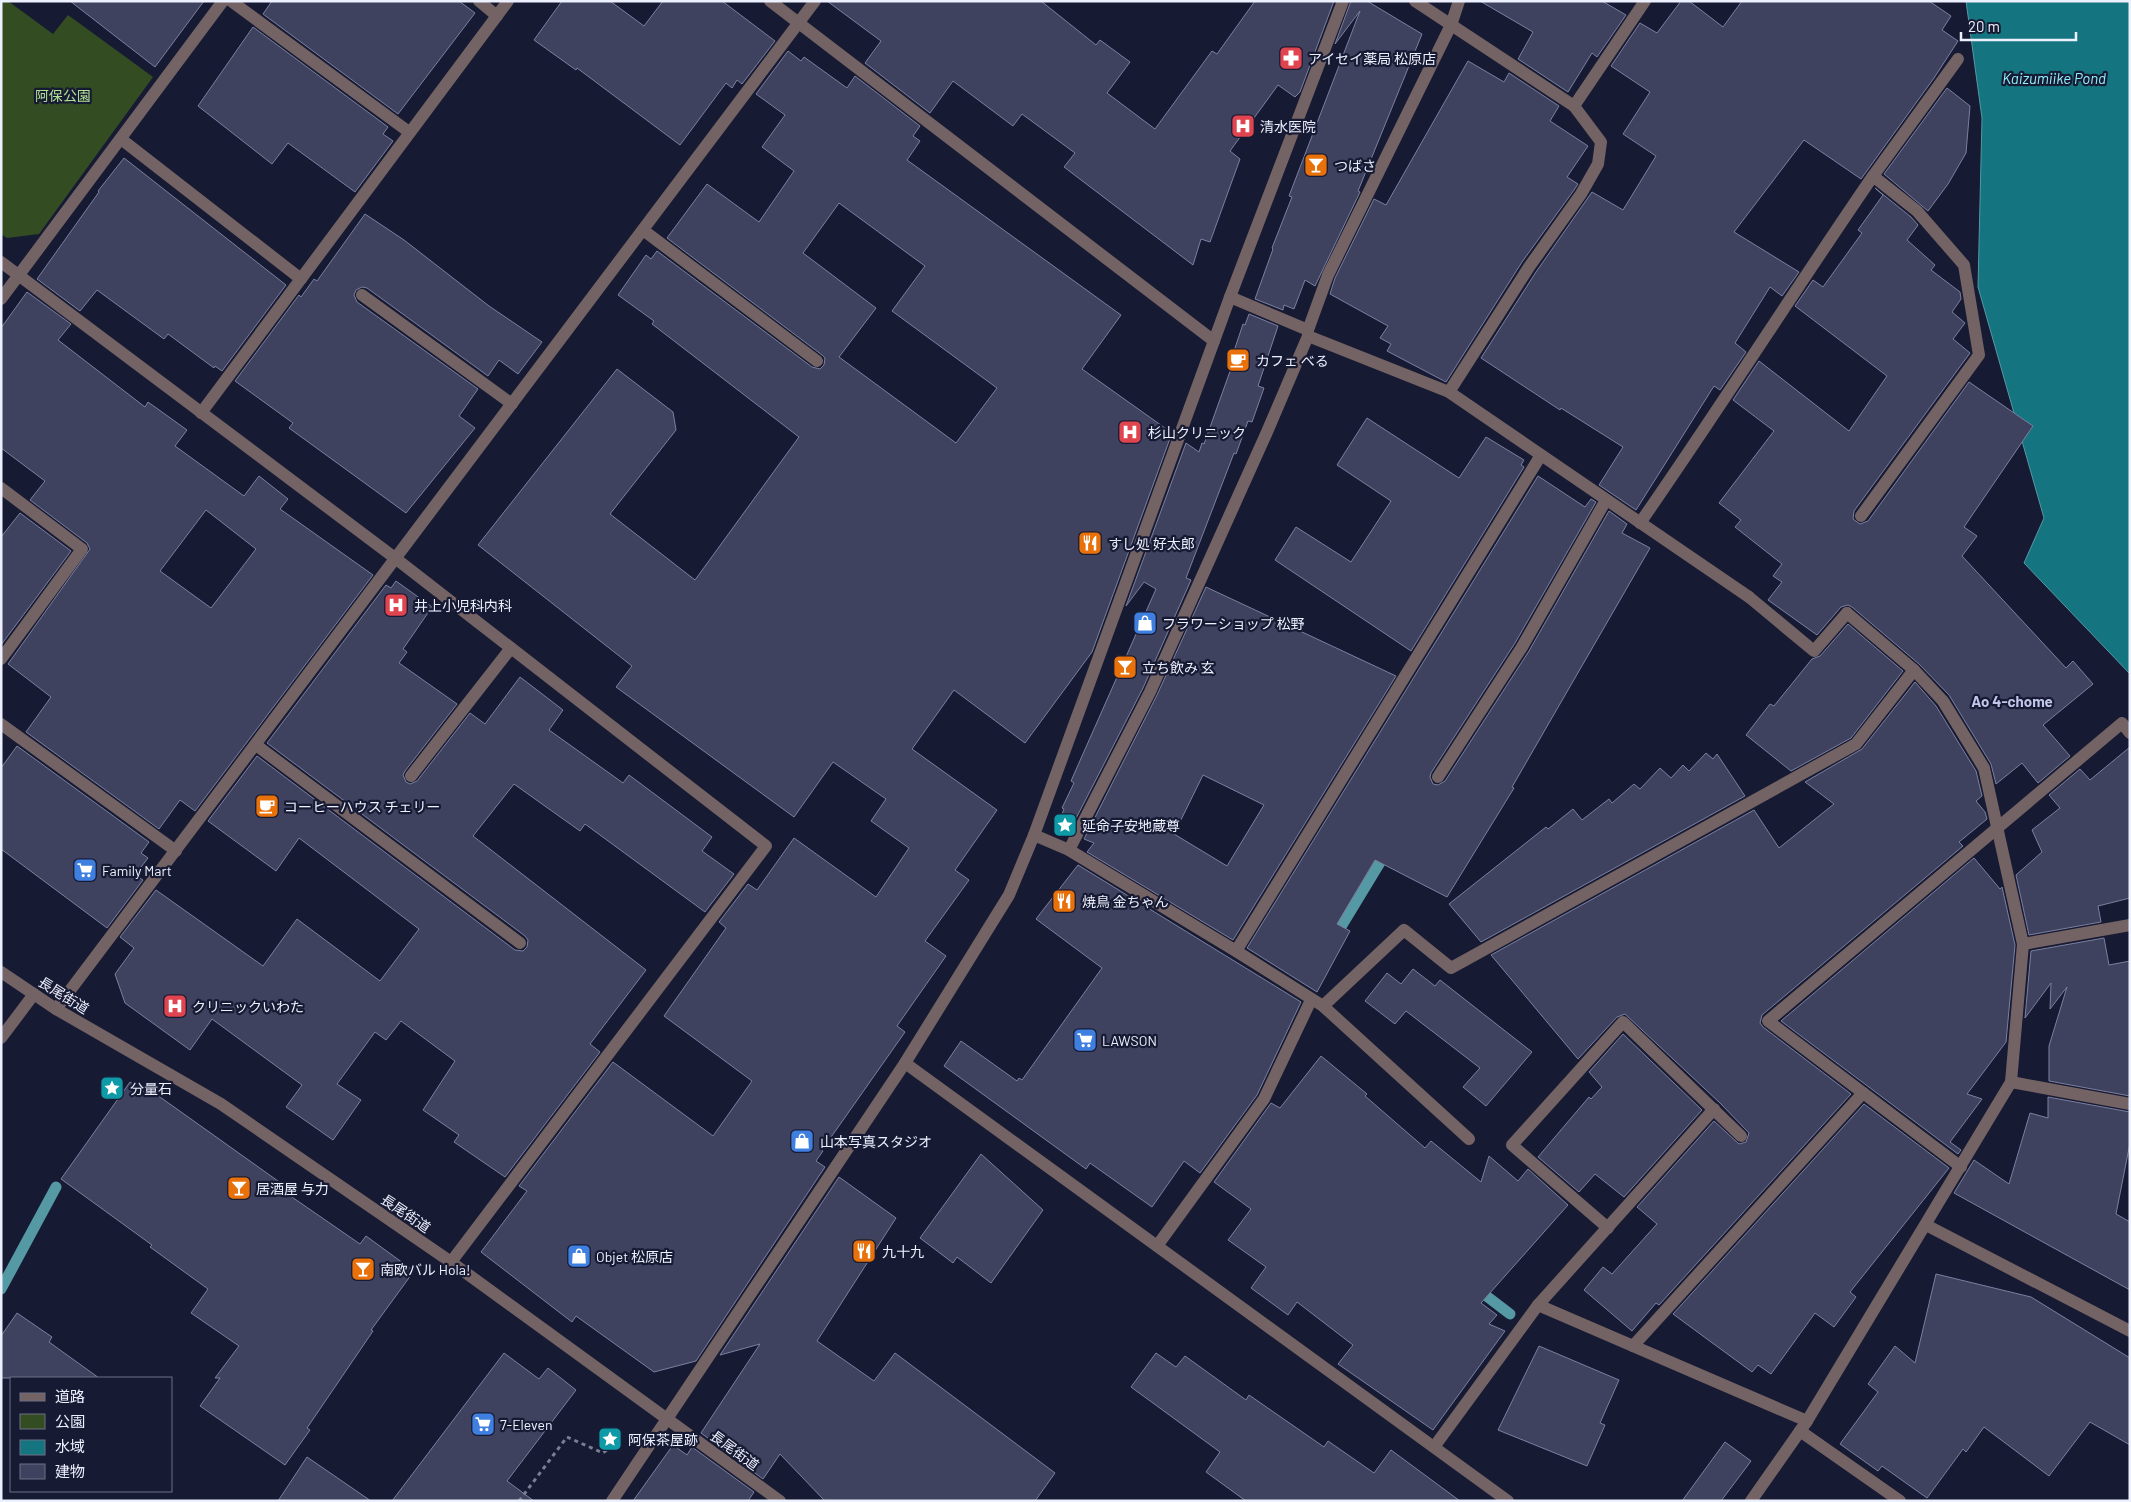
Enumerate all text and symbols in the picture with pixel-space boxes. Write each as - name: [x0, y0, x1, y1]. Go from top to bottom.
- scale bar: [1961, 10, 2076, 42]
- text: 20 m: [1968, 17, 2000, 35]
- pharmacy icon: アイセイ薬局 松原店: [1278, 45, 1304, 71]
- place label: アイセイ薬局 松原店: [1308, 50, 1436, 67]
- water label: Kaizumiike Pond: [2002, 69, 2106, 87]
- park label: 阿保公園: [35, 87, 91, 104]
- hospital icon: 清水医院: [1230, 113, 1256, 139]
- place label: 清水医院: [1260, 118, 1316, 135]
- bar icon: つばさ: [1303, 152, 1329, 178]
- place label: つばさ: [1334, 157, 1376, 174]
- cafe icon: カフェ べる: [1225, 347, 1251, 373]
- place label: カフェ べる: [1256, 352, 1329, 369]
- hospital icon: 杉山クリニック: [1117, 419, 1143, 445]
- place label: 杉山クリニック: [1148, 424, 1246, 441]
- restaurant icon: すし処 好太郎: [1077, 530, 1103, 556]
- place label: すし処 好太郎: [1108, 535, 1195, 552]
- hospital icon: 井上小児科内科: [383, 592, 409, 618]
- place label: 井上小児科内科: [414, 597, 512, 614]
- shop icon: フラワーショップ 松野: [1132, 610, 1158, 636]
- place label: フラワーショップ 松野: [1162, 615, 1305, 632]
- bar icon: 立ち飲み 玄: [1112, 654, 1138, 680]
- place label: 立ち飲み 玄: [1142, 659, 1215, 676]
- district label: Ao 4-chome: [1971, 692, 2053, 710]
- cafe icon: コーヒーハウス チェリー: [254, 793, 280, 819]
- place label: コーヒーハウス チェリー: [284, 798, 441, 815]
- place icon: 延命子安地蔵尊: [1052, 812, 1078, 838]
- place label: 延命子安地蔵尊: [1082, 817, 1180, 834]
- supermarket icon: Family Mart: [72, 857, 98, 883]
- place label: Family Mart: [102, 862, 172, 879]
- restaurant icon: 焼鳥 金ちゃん: [1051, 888, 1077, 914]
- place label: 焼鳥 金ちゃん: [1082, 893, 1169, 910]
- street label: 長尾街道: [36, 973, 92, 1017]
- hospital icon: クリニックいわた: [162, 993, 188, 1019]
- place label: クリニックいわた: [192, 998, 304, 1015]
- supermarket icon: LAWSON: [1072, 1027, 1098, 1053]
- place label: LAWSON: [1102, 1032, 1157, 1049]
- place icon: 分量石: [99, 1075, 125, 1101]
- place label: 分量石: [130, 1080, 172, 1097]
- shop icon: 山本写真スタジオ: [789, 1128, 815, 1154]
- place label: 山本写真スタジオ: [820, 1133, 932, 1150]
- bar icon: 居酒屋 与力: [226, 1175, 252, 1201]
- place label: 居酒屋 与力: [256, 1180, 329, 1197]
- street label: 長尾街道: [378, 1190, 434, 1236]
- restaurant icon: 九十九: [851, 1238, 877, 1264]
- shop icon: Objet 松原店: [566, 1243, 592, 1269]
- place label: 九十九: [882, 1243, 924, 1260]
- place label: Objet 松原店: [596, 1248, 673, 1265]
- bar icon: 南欧バル Hola!: [350, 1256, 376, 1282]
- place label: 南欧バル Hola!: [380, 1261, 470, 1278]
- legend: [10, 1377, 172, 1492]
- text: 道路: [55, 1387, 85, 1405]
- supermarket icon: 7-Eleven: [470, 1411, 496, 1437]
- text: 公園: [55, 1412, 85, 1430]
- place label: 7-Eleven: [500, 1416, 553, 1433]
- place icon: 阿保茶屋跡: [597, 1426, 623, 1452]
- street label: 長尾街道: [707, 1427, 763, 1473]
- place label: 阿保茶屋跡: [628, 1431, 698, 1448]
- text: 水域: [55, 1437, 85, 1455]
- text: 建物: [55, 1462, 85, 1480]

